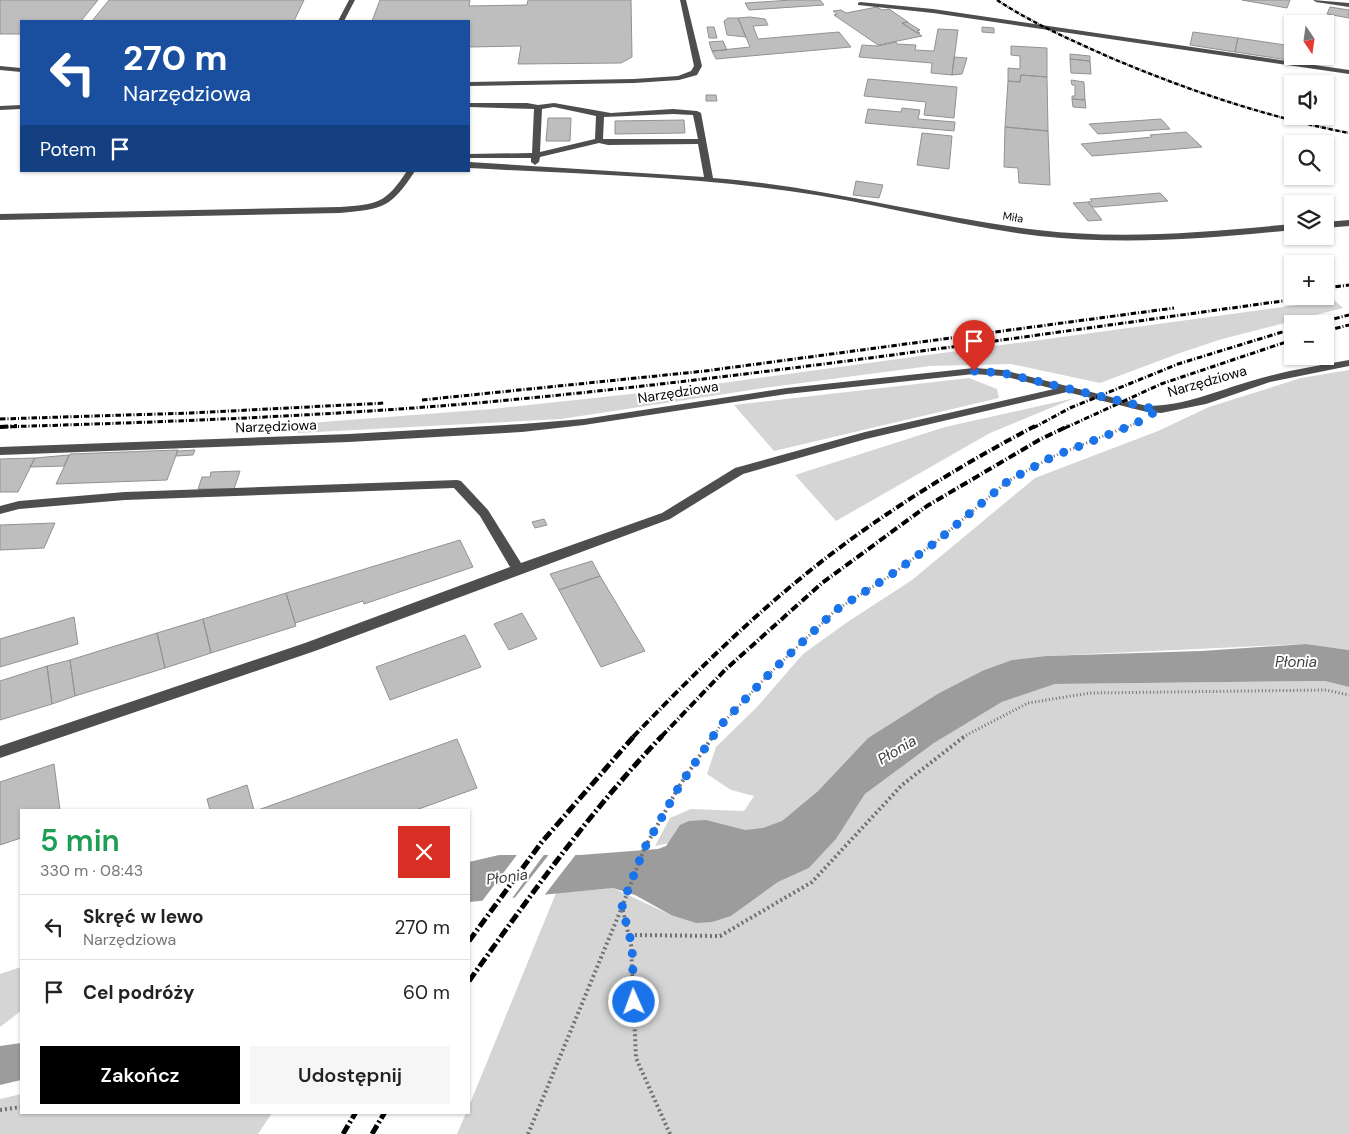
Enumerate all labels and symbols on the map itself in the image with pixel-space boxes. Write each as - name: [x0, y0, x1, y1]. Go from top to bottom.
- north arrow: [1284, 15, 1334, 65]
- street label: Miła: [1002, 208, 1024, 226]
- pin: [953, 320, 995, 371]
- street label: Narzędziowa: [1165, 361, 1249, 401]
- street label: Narzędziowa: [636, 377, 720, 407]
- street label: Narzędziowa: [235, 416, 317, 436]
- water label: Płonia: [1275, 652, 1317, 672]
- water label: Płonia: [874, 731, 920, 769]
- water label: Płonia: [485, 864, 529, 890]
- position arrow: [607, 975, 659, 1027]

